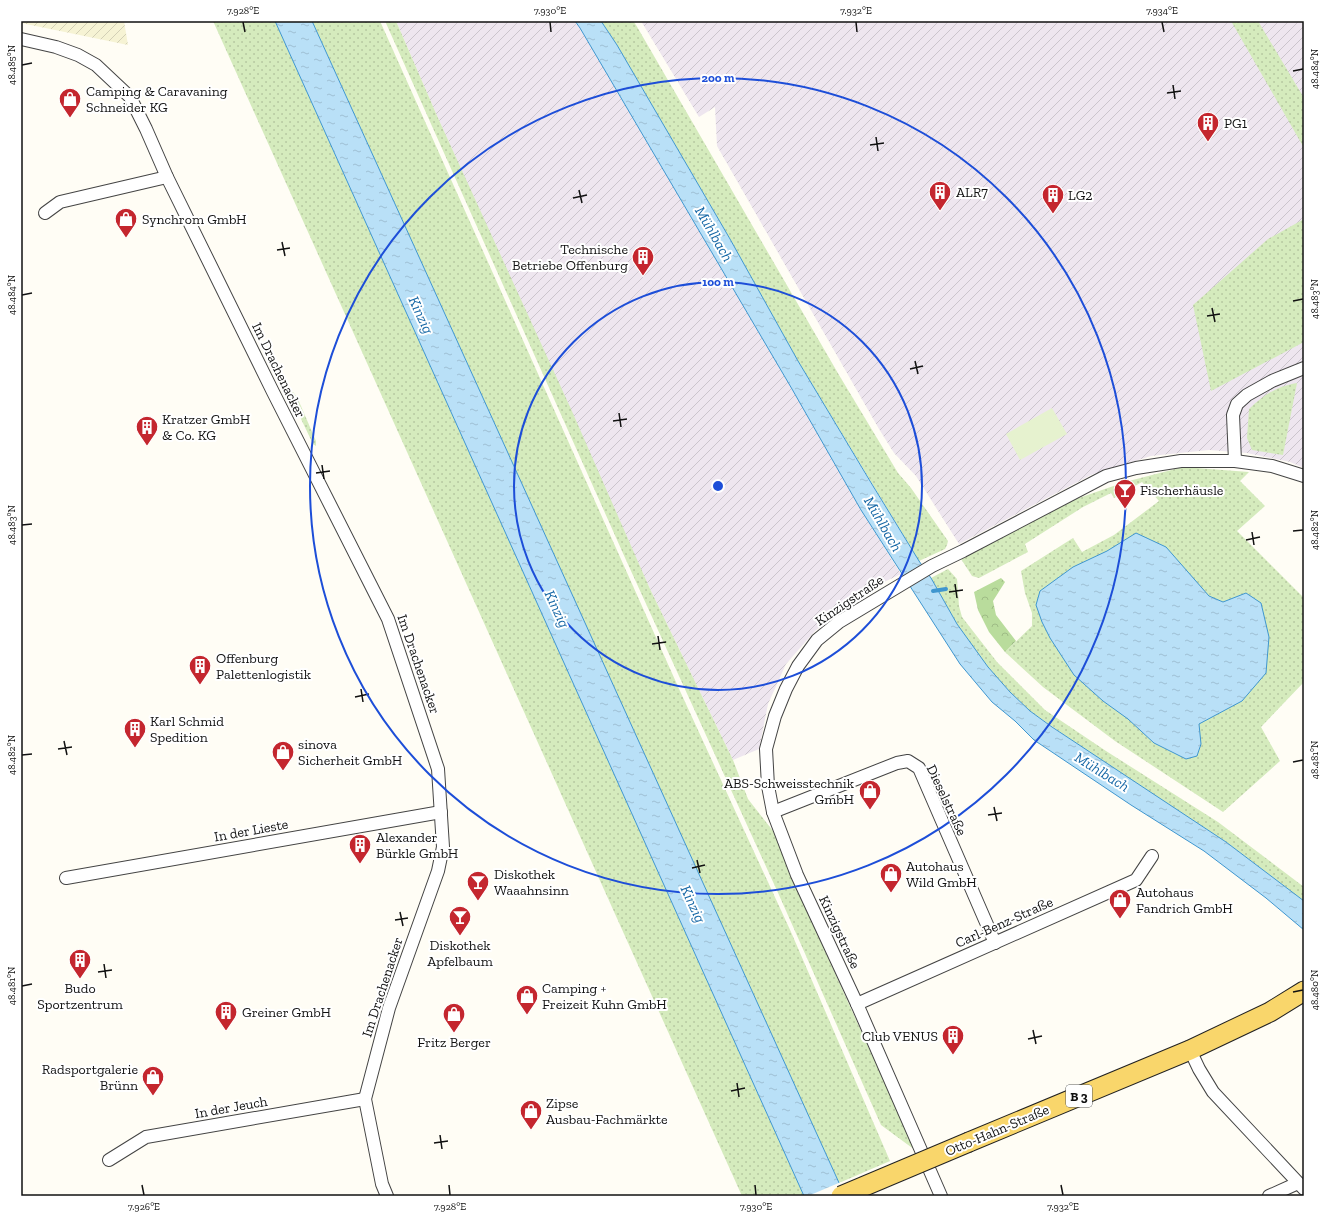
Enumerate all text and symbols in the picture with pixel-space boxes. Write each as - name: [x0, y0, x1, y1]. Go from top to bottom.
- text: 7.928°E: [227, 5, 259, 17]
- text: 7.930°E: [534, 5, 566, 17]
- text: 7.932°E: [840, 5, 872, 17]
- text: 7.934°E: [1146, 5, 1178, 17]
- text: 48.485°N: [6, 44, 18, 85]
- text: 48.484°N: [1309, 48, 1321, 89]
- text: 200 m: [701, 71, 735, 85]
- place label: Camping & Caravaning Schneider KG: [86, 83, 228, 116]
- shop icon: Camping & Caravaning Schneider KG: [57, 86, 83, 119]
- building icon: PG1: [1195, 110, 1221, 143]
- place label: PG1: [1224, 115, 1248, 132]
- building icon: ALR7: [927, 179, 953, 212]
- building icon: LG2: [1040, 182, 1066, 215]
- place label: ALR7: [956, 184, 988, 201]
- place label: LG2: [1068, 187, 1093, 204]
- water label: Mühlbach: [691, 203, 737, 265]
- shop icon: Synchrom GmbH: [113, 206, 139, 239]
- place label: Synchrom GmbH: [142, 211, 247, 228]
- place label: Technische Betriebe Offenburg: [512, 241, 628, 274]
- building icon: Technische Betriebe Offenburg: [630, 244, 656, 277]
- text: 48.484°N: [6, 274, 18, 315]
- text: 100 m: [702, 275, 734, 289]
- text: 48.483°N: [1309, 278, 1321, 319]
- water label: Kinzig: [405, 293, 438, 337]
- street label: Im Drachenacker: [248, 320, 309, 421]
- place label: Kratzer GmbH & Co. KG: [162, 411, 250, 444]
- building icon: Kratzer GmbH & Co. KG: [134, 414, 160, 447]
- bar icon: Fischerhäusle: [1112, 477, 1138, 510]
- centre of rings: [711, 479, 725, 493]
- place label: Fischerhäusle: [1140, 482, 1224, 499]
- water label: Mühlbach: [860, 493, 906, 555]
- text: 48.483°N: [6, 504, 18, 545]
- text: 48.482°N: [1309, 509, 1321, 550]
- street label: Kinzigstraße: [812, 571, 887, 629]
- water label: Kinzig: [541, 587, 574, 631]
- street label: Im Drachenacker: [394, 612, 444, 716]
- place label: Offenburg Palettenlogistik: [216, 650, 312, 683]
- building icon: Offenburg Palettenlogistik: [187, 653, 213, 686]
- place label: Karl Schmid Spedition: [150, 713, 224, 746]
- building icon: Karl Schmid Spedition: [122, 716, 148, 749]
- text: 48.482°N: [6, 734, 18, 775]
- place label: sinova Sicherheit GmbH: [298, 736, 402, 769]
- shop icon: sinova Sicherheit GmbH: [270, 739, 296, 772]
- text: 48.481°N: [1309, 740, 1321, 779]
- water label: Mühlbach: [1071, 748, 1133, 796]
- street label: Dieselstraße: [923, 762, 971, 839]
- place label: ABS-Schweisstechnik GmbH: [724, 775, 855, 808]
- shop icon: ABS-Schweisstechnik GmbH: [857, 778, 883, 811]
- street label: In der Lieste: [213, 816, 290, 845]
- place label: Alexander Bürkle GmbH: [376, 829, 458, 862]
- building icon: Alexander Bürkle GmbH: [347, 832, 373, 865]
- place label: Autohaus Wild GmbH: [906, 858, 977, 891]
- shop icon: Autohaus Wild GmbH: [878, 861, 904, 894]
- place label: Diskothek Waaahnsinn: [494, 866, 569, 899]
- bar icon: Diskothek Waaahnsinn: [465, 869, 491, 902]
- water label: Kinzig: [677, 882, 710, 926]
- place label: Autohaus Fandrich GmbH: [1136, 884, 1233, 917]
- shop icon: Autohaus Fandrich GmbH: [1107, 887, 1133, 920]
- street label: Kinzigstraße: [815, 893, 864, 972]
- street label: Carl-Benz-Straße: [953, 893, 1056, 952]
- bar icon: Diskothek Apfelbaum: [447, 904, 473, 937]
- street label: Im Drachenacker: [358, 935, 407, 1039]
- place label: Diskothek Apfelbaum: [427, 937, 493, 970]
- building icon: Budo Sportzentrum: [67, 947, 93, 980]
- text: 48.481°N: [6, 966, 18, 1005]
- text: 48.480°N: [1309, 969, 1321, 1010]
- place label: Budo Sportzentrum: [37, 980, 123, 1013]
- place label: Camping + Freizeit Kuhn GmbH: [542, 980, 667, 1013]
- shop icon: Camping + Freizeit Kuhn GmbH: [514, 983, 540, 1016]
- building icon: Greiner GmbH: [213, 999, 239, 1032]
- shop icon: Fritz Berger: [441, 1001, 467, 1034]
- place label: Greiner GmbH: [242, 1004, 331, 1021]
- building icon: Club VENUS: [940, 1023, 966, 1056]
- place label: Club VENUS: [862, 1028, 938, 1045]
- place label: Fritz Berger: [417, 1034, 491, 1051]
- place label: Radsportgalerie Brünn: [42, 1061, 138, 1094]
- shop icon: Radsportgalerie Brünn: [140, 1064, 166, 1097]
- road number: B 3: [1066, 1085, 1092, 1107]
- street label: In der Jeuch: [194, 1093, 269, 1122]
- place label: Zipse Ausbau-Fachmärkte: [546, 1095, 668, 1128]
- shop icon: Zipse Ausbau-Fachmärkte: [518, 1098, 544, 1131]
- street label: Otto-Hahn-Straße: [943, 1101, 1052, 1160]
- text: 7.926°E: [128, 1201, 160, 1213]
- text: 7.928°E: [434, 1201, 466, 1213]
- text: 7.930°E: [740, 1201, 772, 1213]
- text: 7.932°E: [1047, 1201, 1079, 1213]

